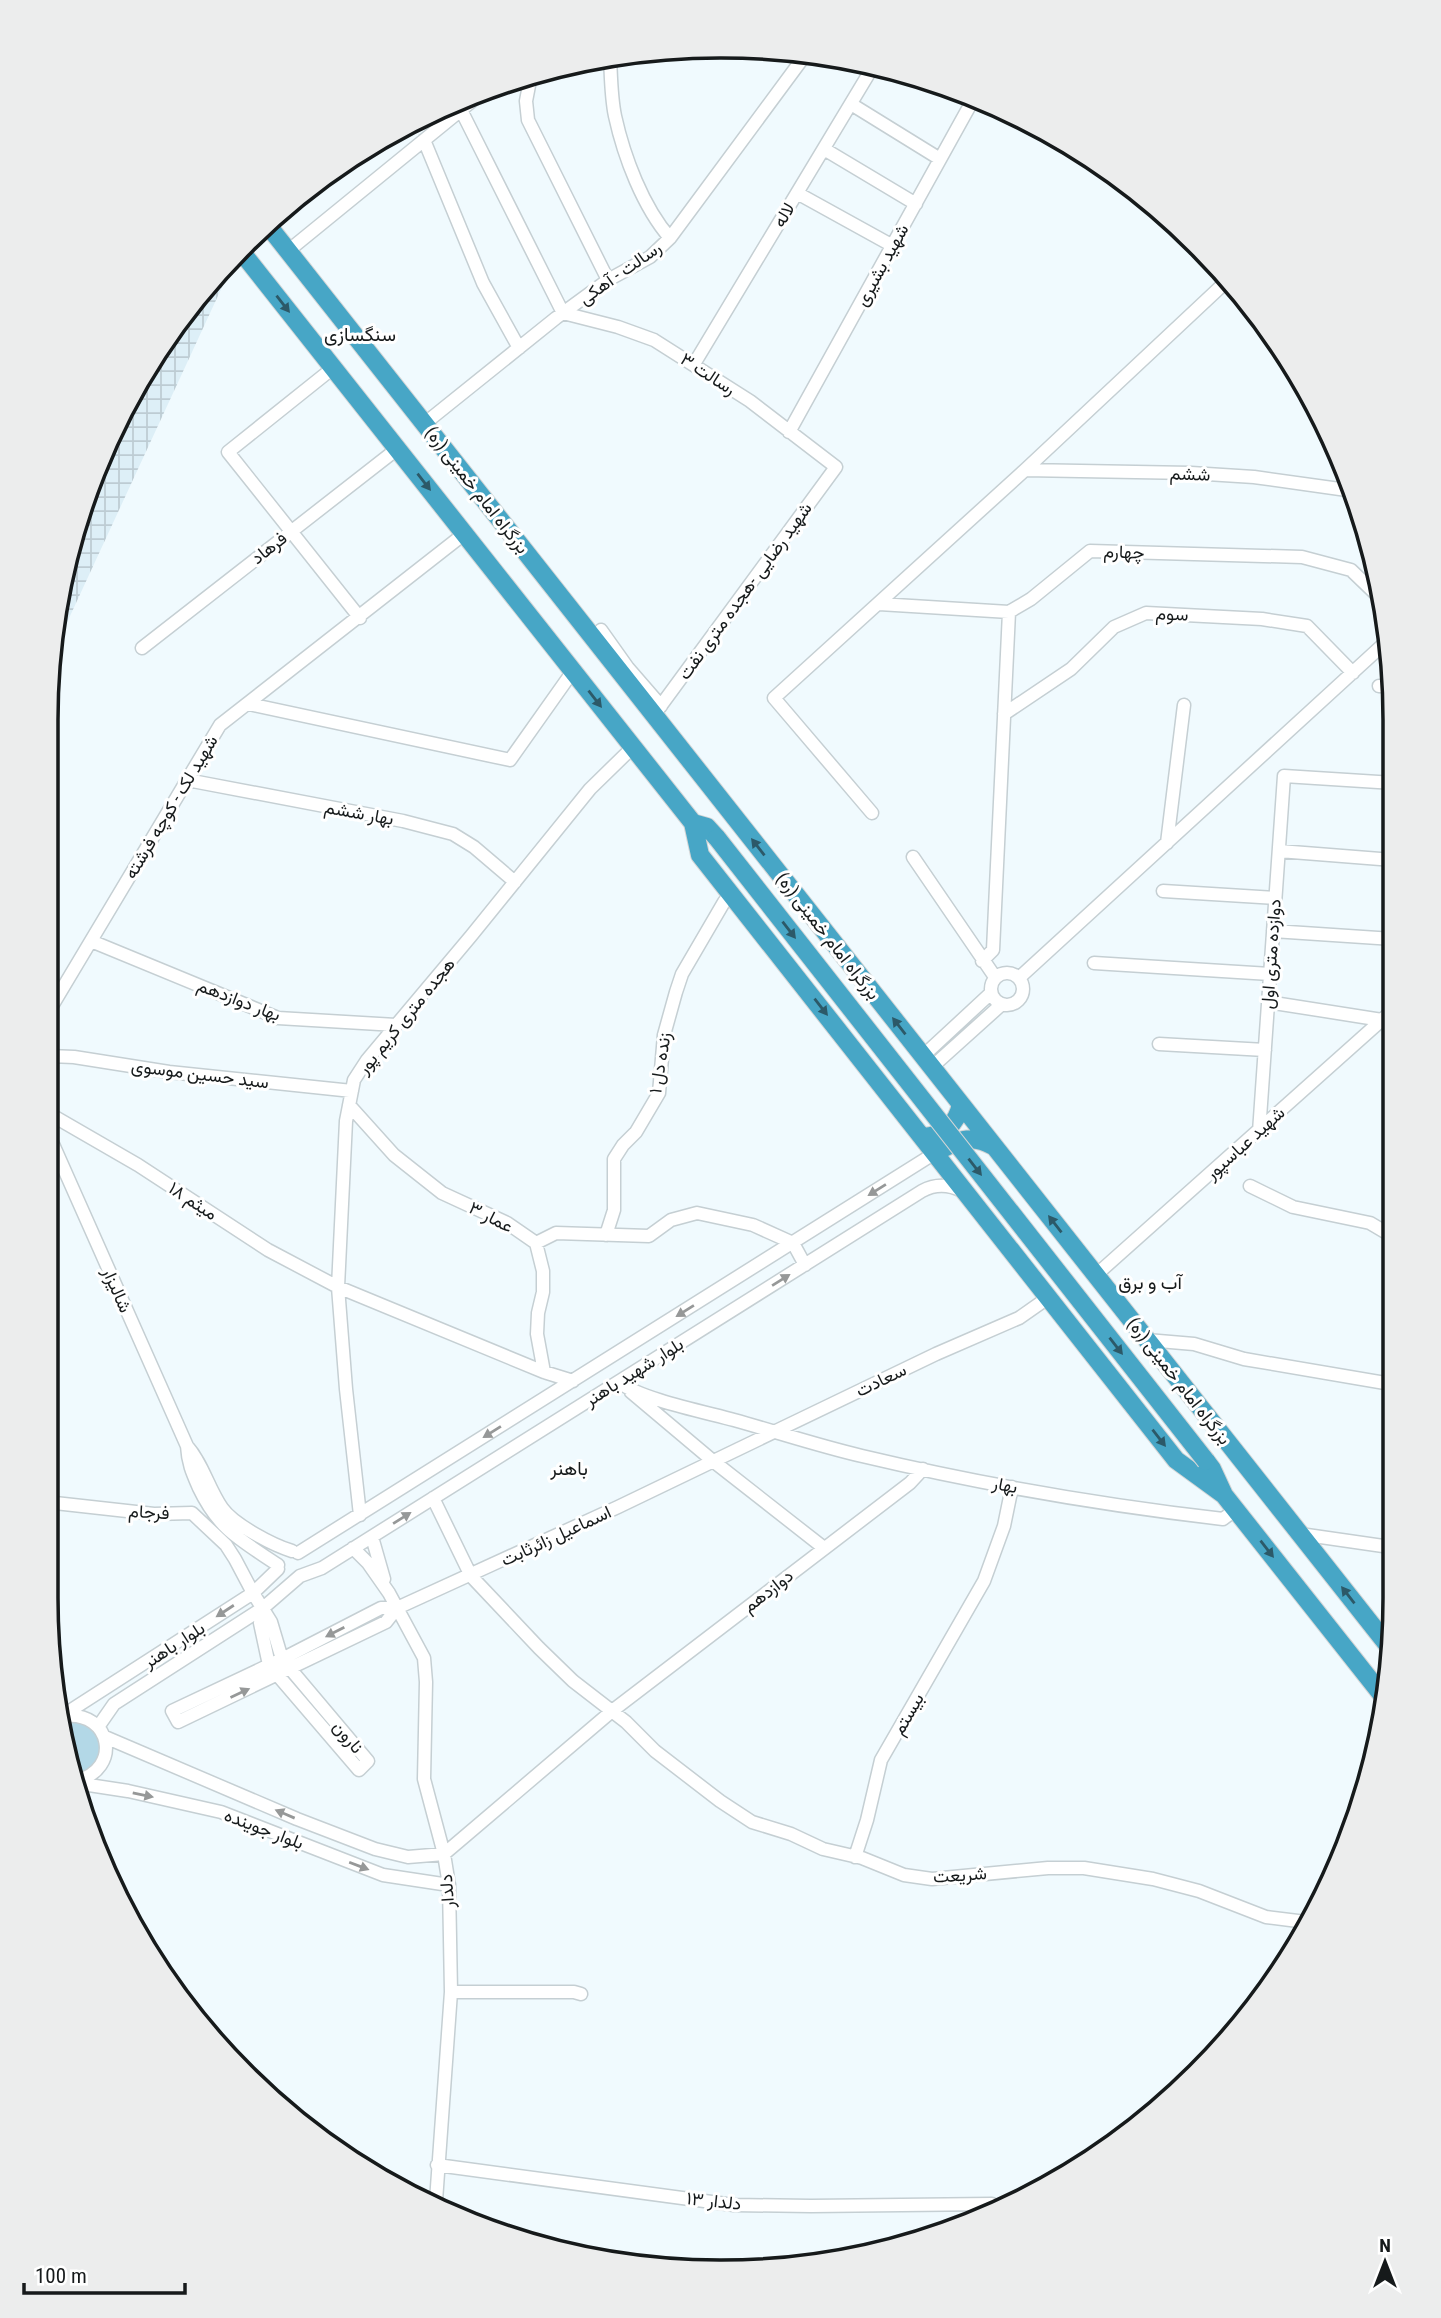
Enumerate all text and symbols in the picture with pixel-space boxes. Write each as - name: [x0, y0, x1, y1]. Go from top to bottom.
- street label: لاله: [768, 199, 799, 231]
- street label: شهید بشیری: [850, 220, 914, 310]
- street label: رسالت - آهکی: [574, 236, 666, 310]
- one-way arrow: [275, 295, 289, 313]
- district label: سنگسازی: [324, 323, 396, 346]
- street label: رسالت ۳: [676, 348, 740, 400]
- street label: بزرگراه امام خمینی (ره): [420, 422, 534, 559]
- street label: ششم: [1169, 462, 1211, 487]
- one-way arrow: [416, 473, 431, 491]
- street label: شهید رضایی -هجده متری نفت: [673, 498, 817, 684]
- street label: فرهاد: [247, 527, 291, 569]
- street label: چهارم: [1103, 540, 1145, 565]
- street label: سوم: [1155, 602, 1189, 627]
- one-way arrow: [588, 690, 603, 708]
- street label: شهید لک - کوچه فرشته: [119, 731, 224, 883]
- street label: بهار ششم: [322, 796, 395, 831]
- one-way arrow: [752, 838, 766, 856]
- street label: بزرگراه امام خمینی (ره): [771, 868, 885, 1005]
- street label: دوازده متری اول: [1256, 898, 1286, 1010]
- one-way arrow: [782, 921, 797, 939]
- street label: هجده متری کریم پور: [352, 953, 460, 1080]
- street label: بهار دوازدهم: [194, 974, 284, 1027]
- one-way arrow: [813, 998, 828, 1016]
- one-way arrow: [892, 1017, 907, 1034]
- street label: زنده دل ۱: [644, 1031, 676, 1095]
- street label: سید حسین موسوی: [130, 1055, 270, 1093]
- street label: شهید عباسپور: [1200, 1101, 1290, 1186]
- one-way arrow: [968, 1158, 982, 1176]
- street label: میثم ۱۸: [164, 1177, 222, 1226]
- one-way arrow: [868, 1183, 887, 1196]
- street label: عمار ۳: [465, 1197, 517, 1237]
- one-way arrow: [1048, 1215, 1063, 1232]
- street label: شالیزار: [97, 1263, 137, 1316]
- district label: آب و برق: [1118, 1271, 1183, 1294]
- one-way arrow: [772, 1273, 791, 1286]
- one-way arrow: [675, 1304, 695, 1317]
- street label: بزرگراه امام خمینی (ره): [1122, 1313, 1236, 1450]
- street label: بلوار شهید باهنر: [580, 1333, 688, 1412]
- one-way arrow: [1108, 1337, 1122, 1355]
- street label: سعادت: [852, 1358, 909, 1401]
- one-way arrow: [483, 1425, 502, 1438]
- one-way arrow: [1152, 1429, 1166, 1447]
- district label: باهنر: [549, 1457, 588, 1480]
- street label: بهار: [990, 1472, 1019, 1498]
- street label: فرجام: [128, 1500, 170, 1525]
- street label: اسماعیل زائرثابت: [497, 1501, 615, 1571]
- one-way arrow: [392, 1512, 411, 1525]
- one-way arrow: [1259, 1540, 1273, 1558]
- street label: دوازدهم: [738, 1564, 798, 1618]
- one-way arrow: [1340, 1586, 1355, 1604]
- one-way arrow: [216, 1604, 235, 1617]
- street label: بلوار باهنر: [138, 1617, 209, 1674]
- one-way arrow: [325, 1626, 345, 1638]
- one-way arrow: [230, 1687, 250, 1699]
- street label: بیستم: [887, 1689, 930, 1739]
- street label: نارون: [328, 1716, 368, 1758]
- one-way arrow: [132, 1789, 154, 1800]
- street label: بلوار جوینده: [221, 1804, 307, 1854]
- one-way arrow: [275, 1808, 295, 1820]
- one-way arrow: [348, 1860, 369, 1871]
- street label: شریعت: [932, 1862, 988, 1888]
- street label: دلدار: [435, 1873, 459, 1910]
- street label: دلدار ۱۳: [686, 2187, 742, 2215]
- north arrow: [1350, 2227, 1420, 2297]
- text: N: [1379, 2234, 1391, 2257]
- scale bar: [24, 2252, 186, 2296]
- text: 100 m: [35, 2264, 87, 2288]

